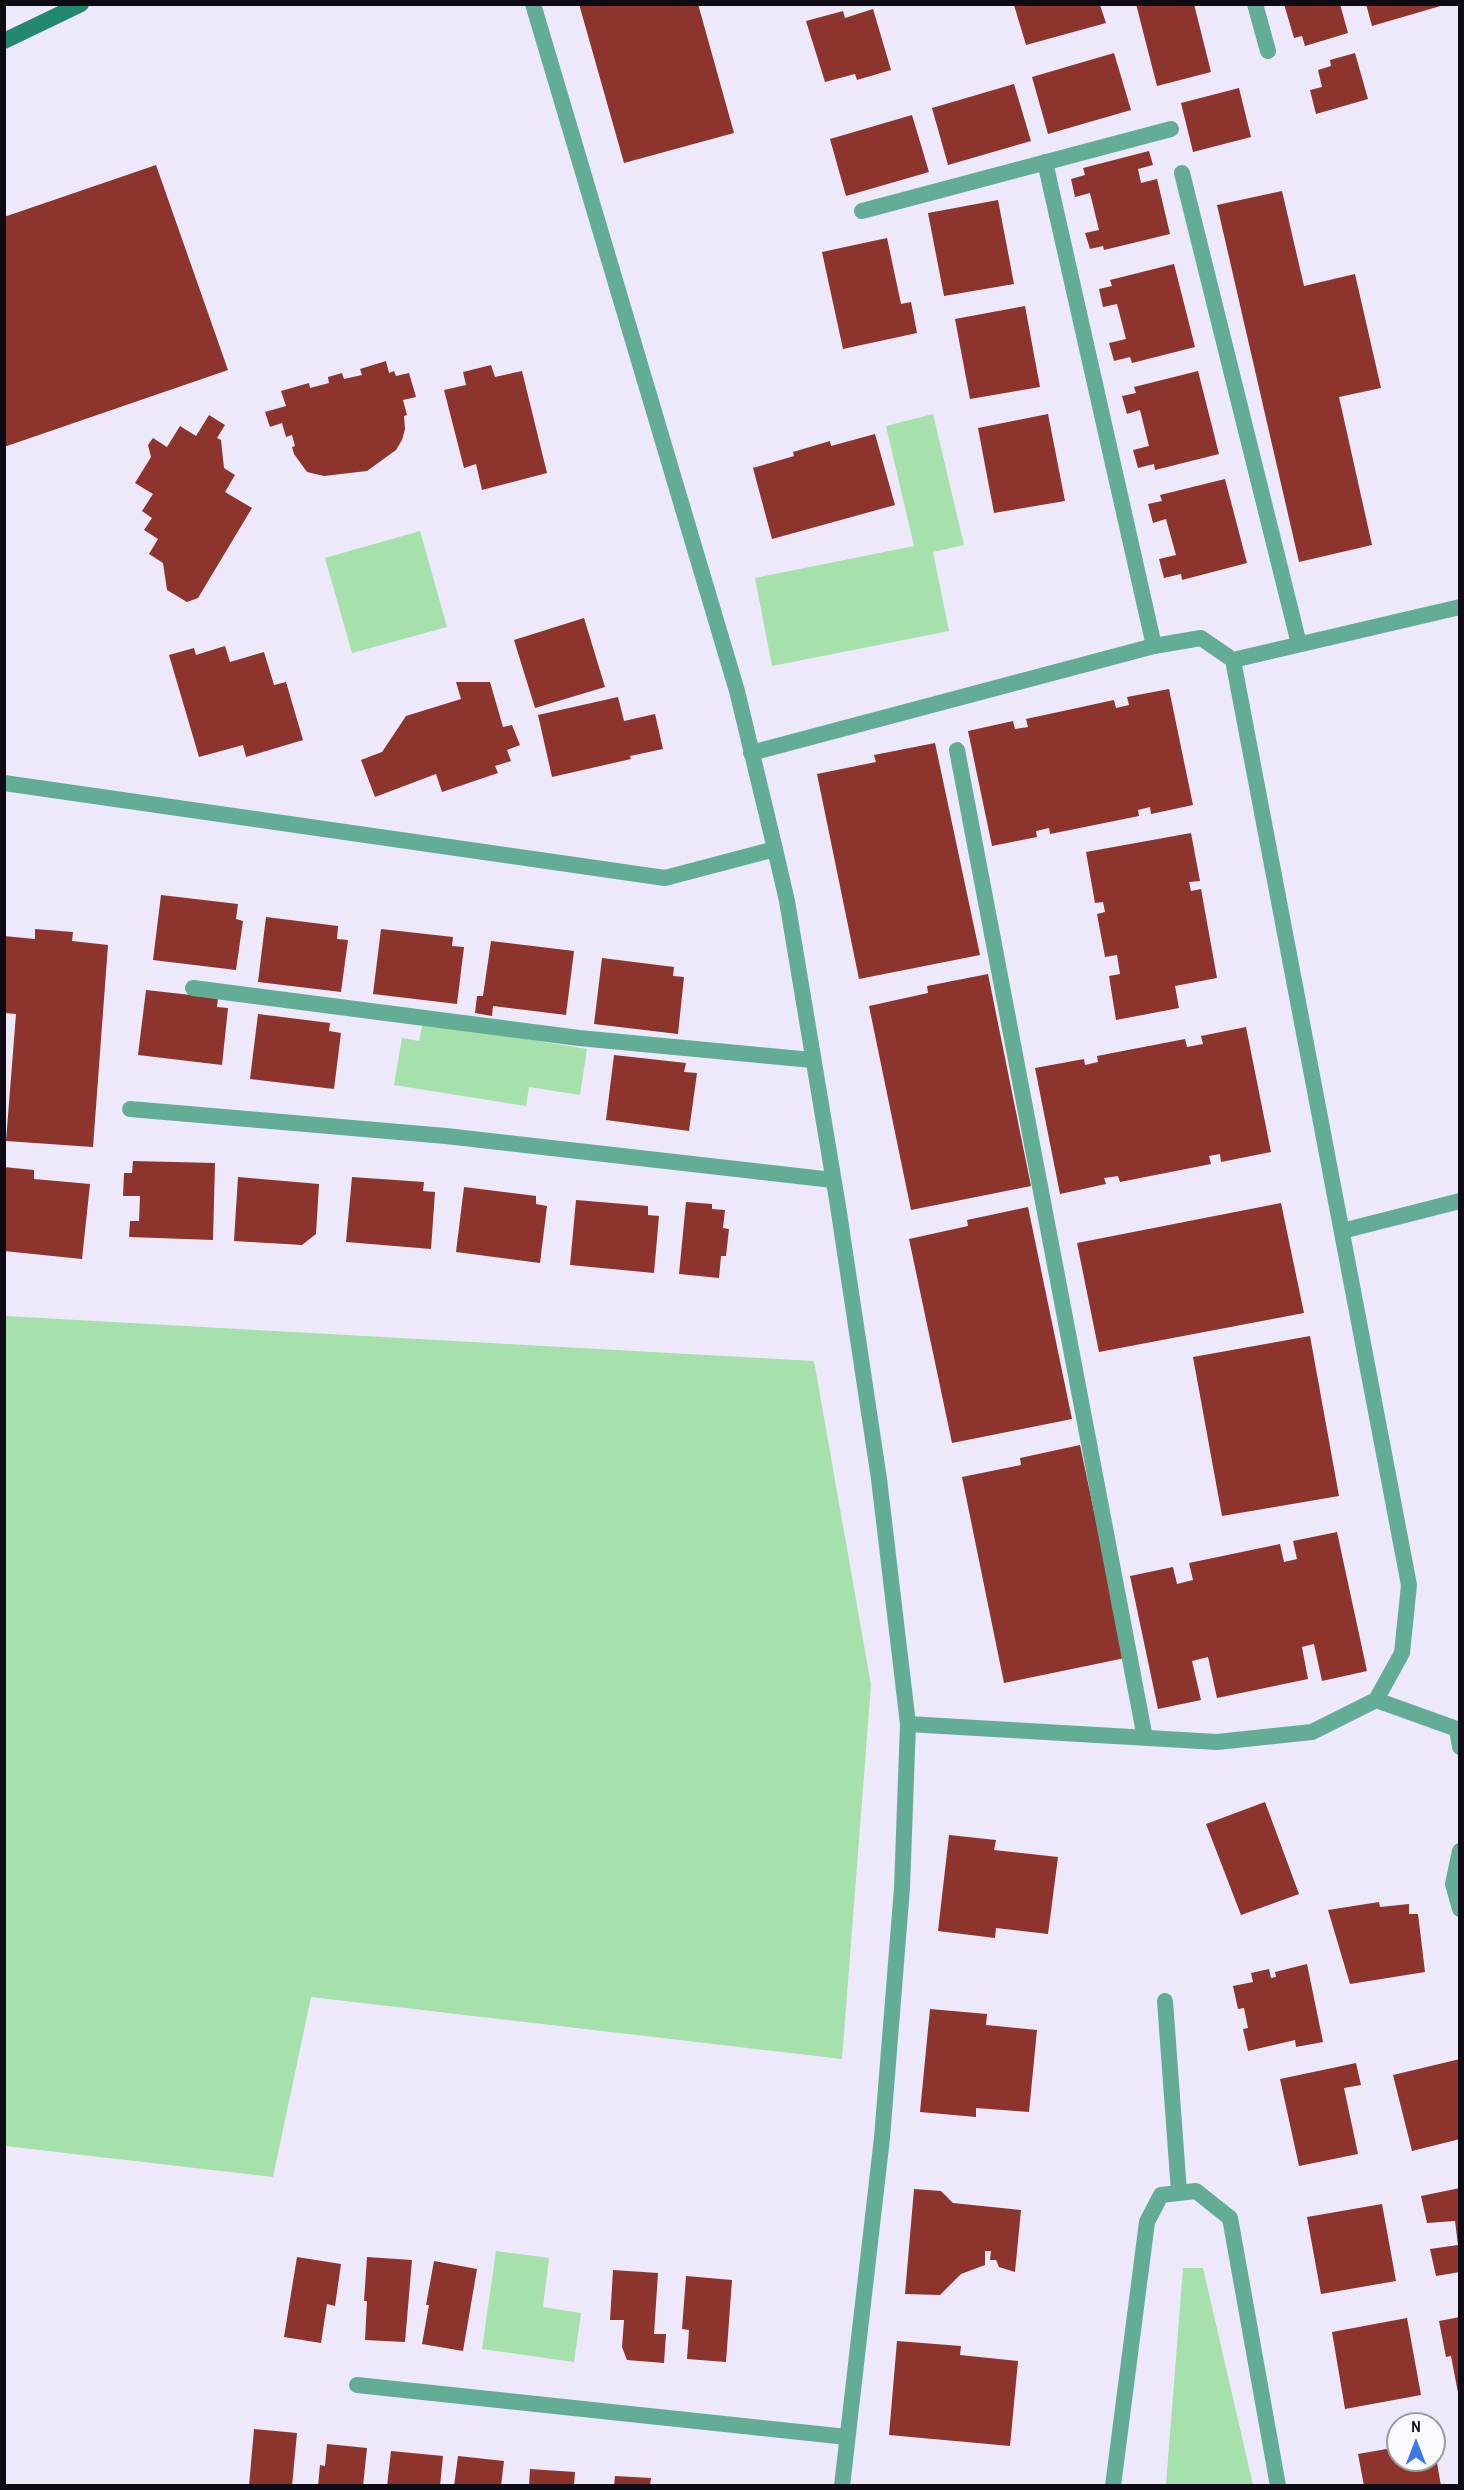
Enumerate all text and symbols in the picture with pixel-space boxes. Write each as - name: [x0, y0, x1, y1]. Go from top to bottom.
- north arrow: [1386, 2412, 1446, 2472]
- text: N: [1411, 2415, 1421, 2437]

